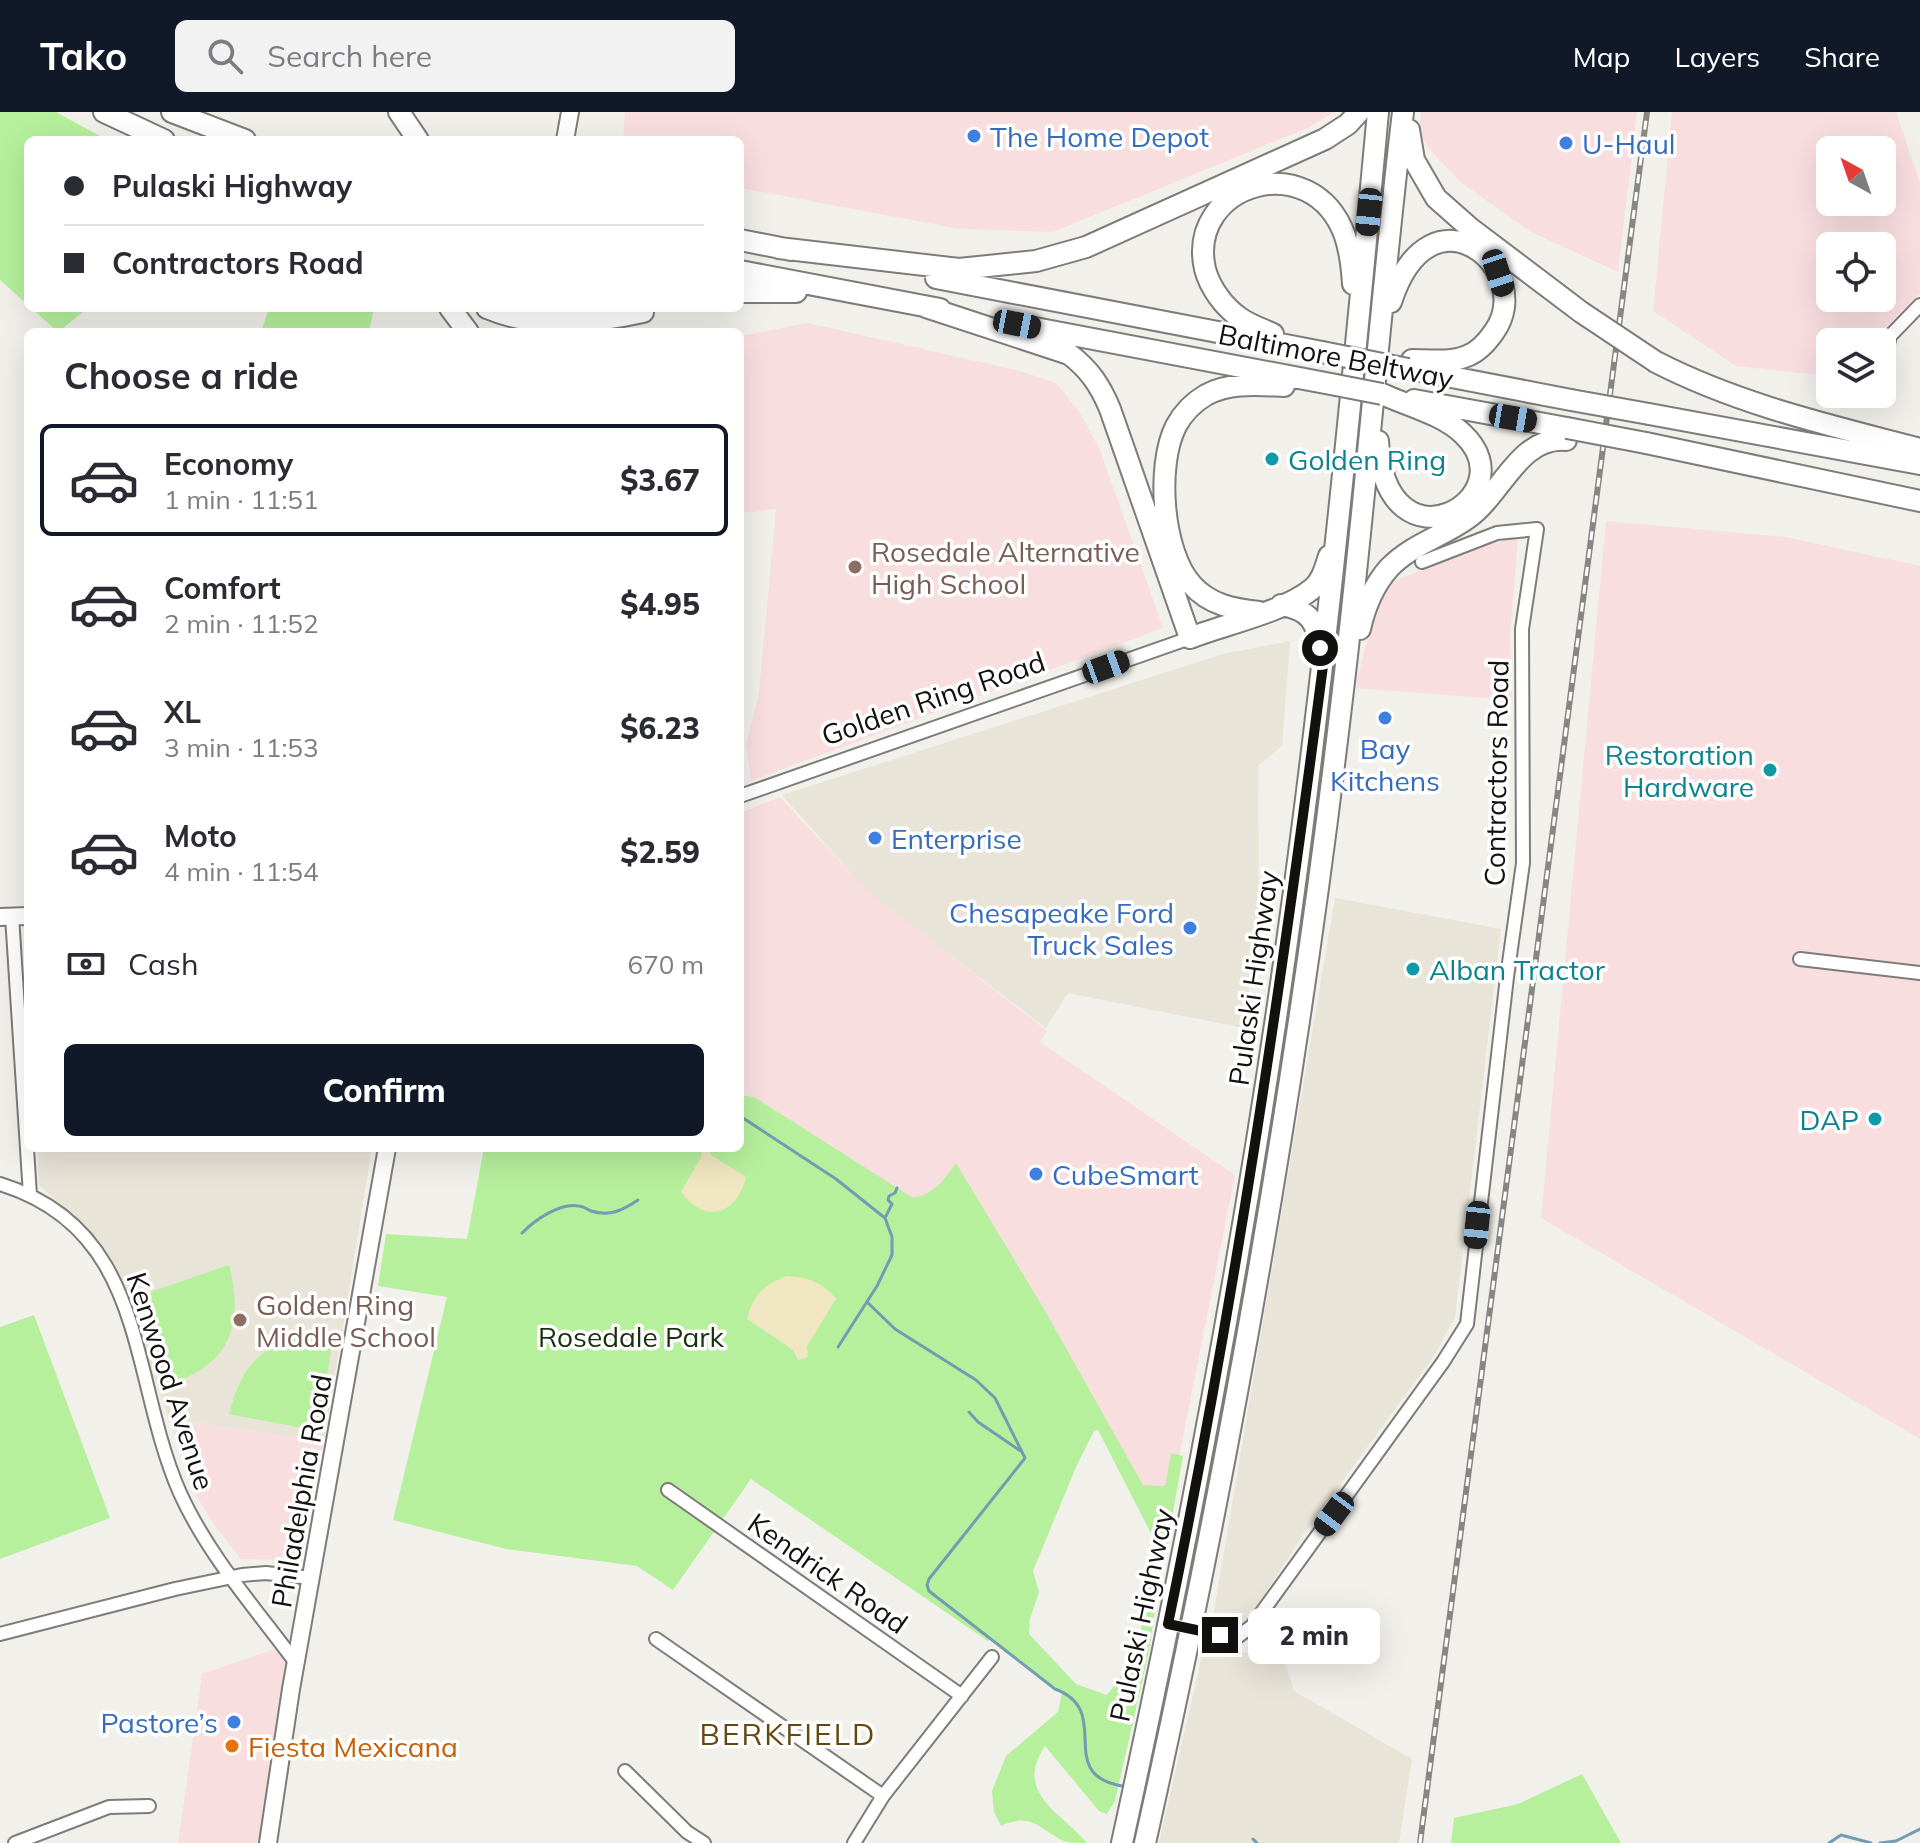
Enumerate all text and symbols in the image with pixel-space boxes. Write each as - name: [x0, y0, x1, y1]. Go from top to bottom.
- search box: [175, 20, 735, 92]
- text: Tako: [40, 32, 127, 80]
- icon: search: [203, 34, 247, 78]
- text: Search here: [267, 37, 432, 75]
- text: Map: [1573, 39, 1630, 74]
- text: Layers: [1674, 39, 1760, 74]
- text: Share: [1804, 39, 1880, 74]
- place label: The Home Depot: [990, 119, 1209, 154]
- place label: U-Haul: [1582, 126, 1676, 161]
- marker: The Home Depot: [965, 127, 983, 145]
- marker: U-Haul: [1557, 134, 1575, 152]
- north arrow: [1816, 136, 1896, 216]
- map controls: [1816, 136, 1896, 408]
- text: Pulaski Highway: [112, 167, 352, 205]
- car: [1355, 187, 1383, 237]
- button: locate: [1816, 232, 1896, 312]
- text: Contractors Road: [112, 244, 364, 282]
- car: [1479, 246, 1517, 300]
- car: [991, 308, 1043, 340]
- street label: Baltimore Beltway: [1216, 316, 1457, 396]
- button: layers: [1816, 328, 1896, 408]
- text: Choose a ride: [64, 353, 298, 398]
- car: [1487, 402, 1539, 434]
- place label: Golden Ring: [1288, 442, 1446, 477]
- icon: car: [68, 444, 140, 516]
- text: Economy: [164, 445, 293, 483]
- marker: Golden Ring: [1263, 450, 1281, 468]
- text: $3.67: [620, 461, 700, 499]
- text: 1 min · 11:51: [164, 483, 319, 516]
- place label: Rosedale Alternative High School: [871, 534, 1140, 601]
- marker: Rosedale Alternative High School: [846, 558, 864, 576]
- icon: car: [68, 568, 140, 640]
- text: Comfort: [164, 569, 281, 607]
- text: $4.95: [620, 585, 700, 623]
- text: 2 min · 11:52: [164, 607, 319, 640]
- route start: [1302, 630, 1338, 666]
- street label: Golden Ring Road: [817, 643, 1049, 753]
- car: [1079, 648, 1133, 686]
- street label: Contractors Road: [1477, 659, 1515, 887]
- icon: car: [68, 692, 140, 764]
- text: XL: [164, 693, 201, 731]
- text: $6.23: [620, 709, 700, 747]
- marker: Bay Kitchens: [1376, 709, 1394, 727]
- text: 3 min · 11:53: [164, 731, 319, 764]
- place label: Bay Kitchens: [1330, 731, 1440, 798]
- place label: Restoration Hardware: [1605, 737, 1754, 804]
- marker: Restoration Hardware: [1761, 761, 1779, 779]
- icon: car: [68, 816, 140, 888]
- text: Moto: [164, 817, 237, 855]
- place label: Enterprise: [891, 821, 1022, 856]
- marker: Enterprise: [866, 829, 884, 847]
- text: $2.59: [620, 833, 700, 871]
- text: 4 min · 11:54: [164, 855, 319, 888]
- street label: Pulaski Highway: [1221, 868, 1285, 1088]
- place label: Chesapeake Ford Truck Sales: [949, 895, 1174, 962]
- marker: Chesapeake Ford Truck Sales: [1181, 919, 1199, 937]
- icon: cash: [64, 942, 108, 986]
- text: Cash: [128, 945, 199, 983]
- text: 670 m: [628, 948, 704, 981]
- place label: Alban Tractor: [1429, 952, 1606, 987]
- marker: Alban Tractor: [1404, 960, 1422, 978]
- button: Confirm: [64, 1044, 704, 1136]
- place label: DAP: [1800, 1102, 1859, 1137]
- marker: DAP: [1866, 1110, 1884, 1128]
- place label: CubeSmart: [1052, 1157, 1199, 1192]
- marker: CubeSmart: [1027, 1165, 1045, 1183]
- car: [1463, 1200, 1491, 1250]
- street label: Kenwood Avenue: [119, 1268, 223, 1494]
- place label: Golden Ring Middle School: [256, 1287, 436, 1354]
- marker: Golden Ring Middle School: [231, 1311, 249, 1329]
- park label: Rosedale Park: [538, 1319, 725, 1354]
- street label: Philadelphia Road: [263, 1372, 339, 1610]
- car: [1310, 1488, 1358, 1540]
- street label: Kendrick Road: [741, 1505, 915, 1641]
- street label: Pulaski Highway: [1101, 1505, 1181, 1725]
- callout: 2 min: [1248, 1607, 1380, 1663]
- route end: [1202, 1617, 1238, 1653]
- text: 2 min: [1279, 1619, 1349, 1652]
- place label: Pastore’s: [100, 1705, 218, 1740]
- marker: Pastore’s: [225, 1713, 243, 1731]
- district label: BERKFIELD: [700, 1715, 876, 1753]
- place label: Fiesta Mexicana: [248, 1729, 458, 1764]
- marker: Fiesta Mexicana: [223, 1737, 241, 1755]

